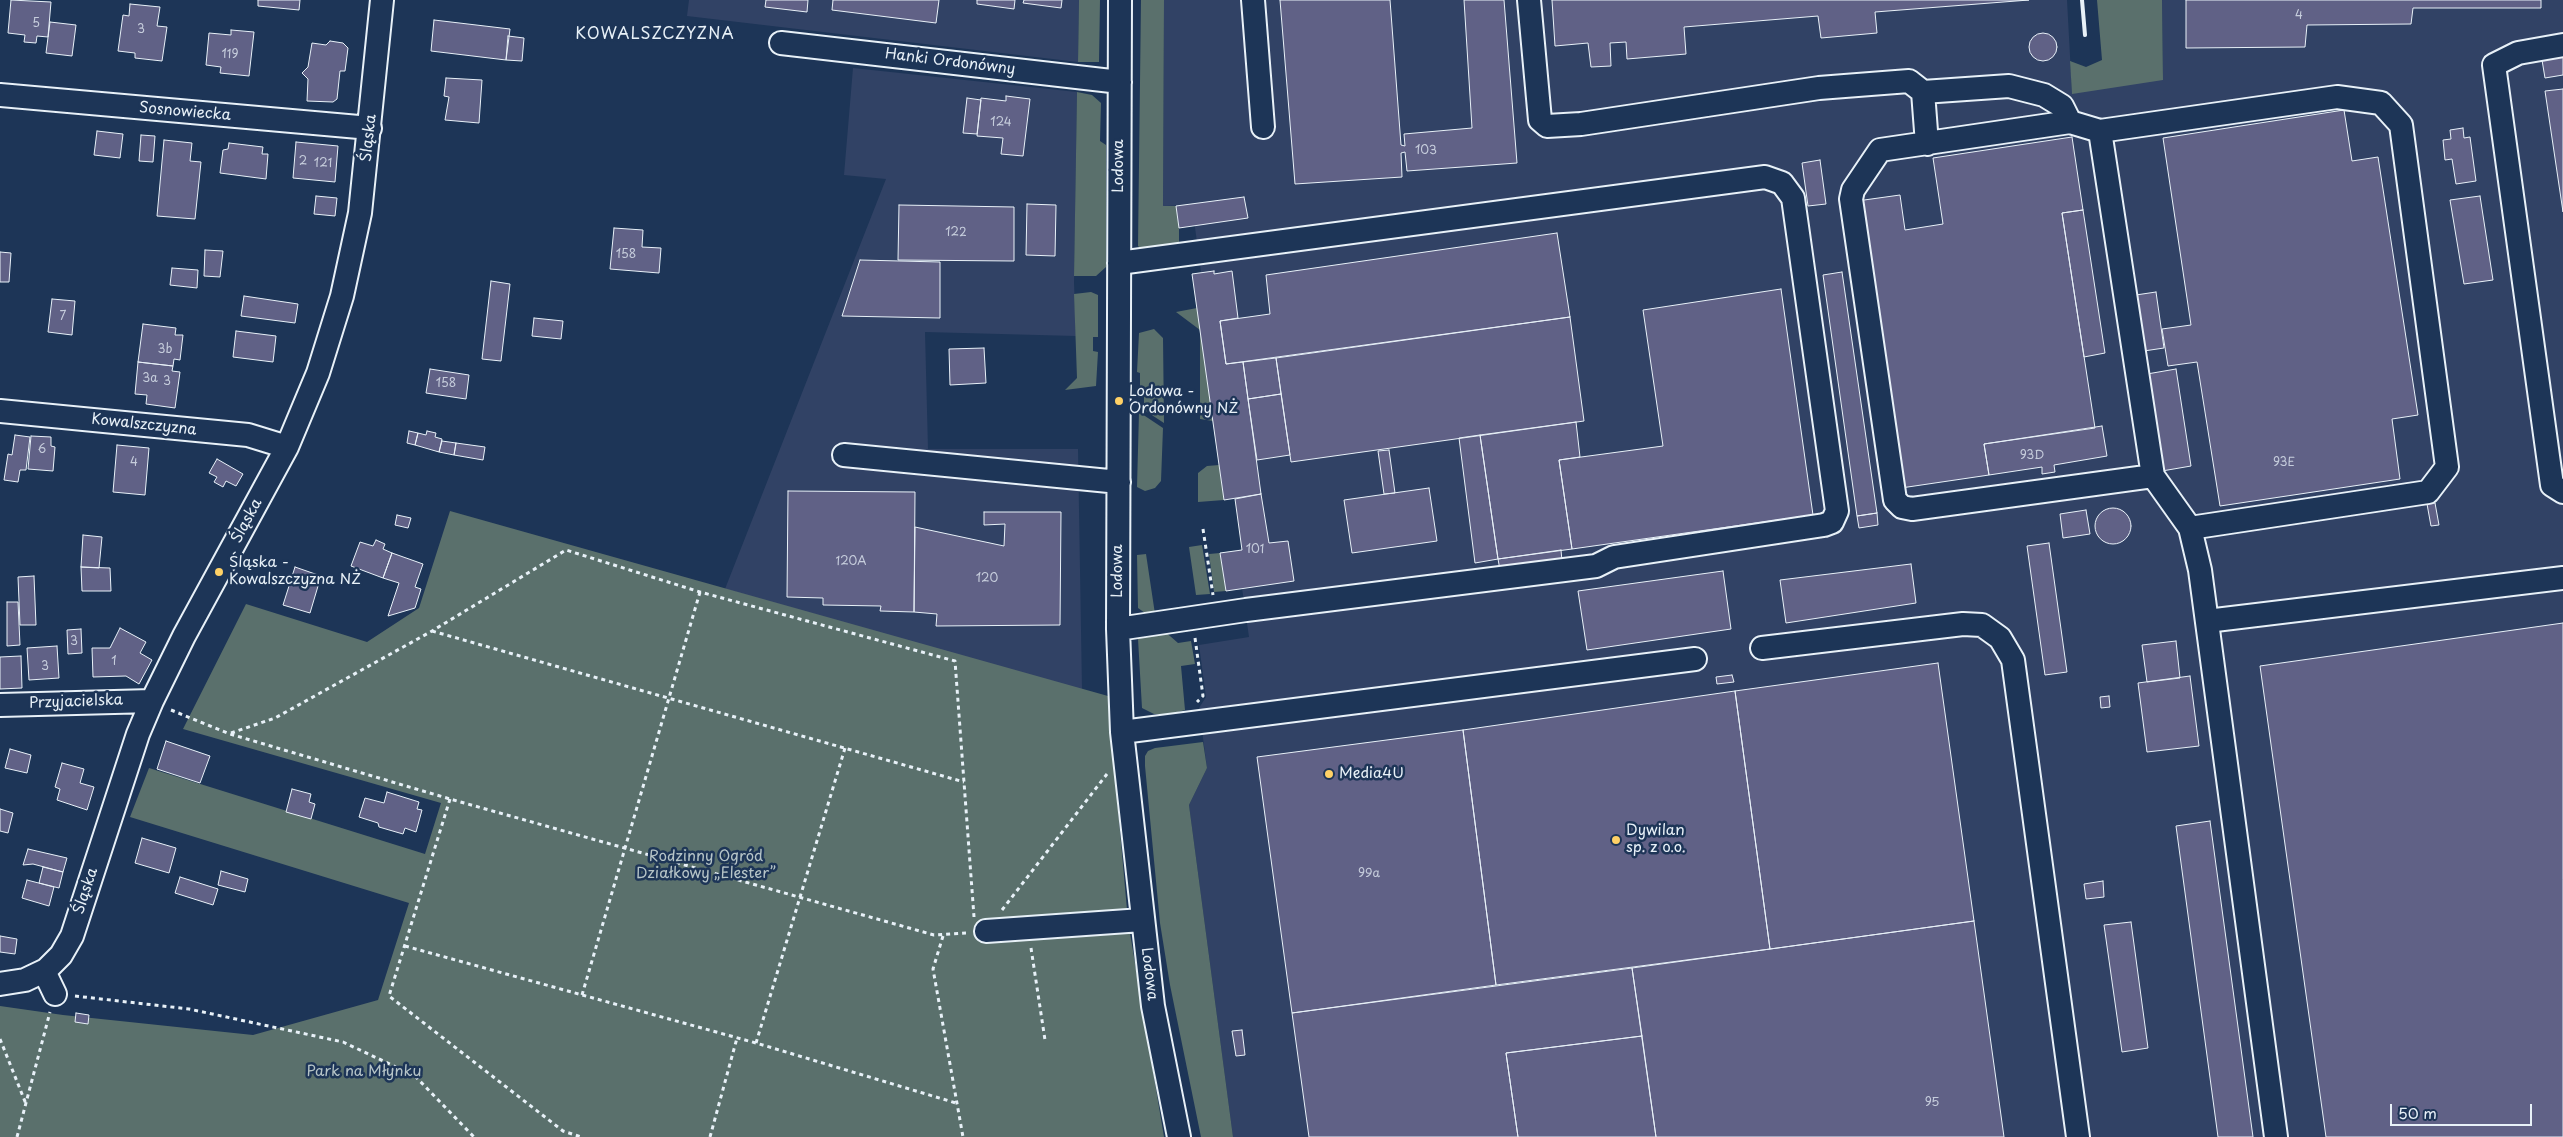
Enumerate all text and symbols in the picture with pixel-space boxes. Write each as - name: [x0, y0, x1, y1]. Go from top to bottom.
- house number: 4: [2295, 9, 2303, 23]
- house number: 5: [32, 17, 40, 31]
- house number: 3: [137, 23, 145, 37]
- district label: KOWALSZCZYZNA: [575, 25, 735, 45]
- street label: Hanki Ordonówny: [884, 45, 1016, 79]
- house number: 119: [221, 48, 239, 62]
- street label: Sosnowiecka: [138, 99, 232, 125]
- street label: Śląska: [358, 113, 380, 163]
- house number: 124: [990, 116, 1012, 130]
- street label: Lodowa: [1110, 139, 1128, 193]
- house number: 103: [1415, 144, 1437, 158]
- house number: 2: [299, 155, 307, 169]
- house number: 121: [314, 157, 332, 171]
- house number: 122: [945, 226, 967, 240]
- house number: 158: [616, 248, 636, 262]
- house number: 7: [60, 310, 66, 324]
- house number: 3b: [158, 343, 172, 357]
- house number: 3a: [142, 372, 158, 386]
- house number: 3: [163, 375, 171, 389]
- house number: 158: [436, 377, 456, 391]
- place label: Lodowa - Ordonówny NŻ: [1129, 383, 1238, 418]
- marker: Lodowa - Ordonówny NŻ: [1113, 395, 1125, 407]
- street label: Kowalszczyzna: [91, 411, 197, 439]
- house number: 6: [38, 443, 46, 457]
- house number: 93D: [2020, 449, 2044, 463]
- house number: 4: [130, 456, 138, 470]
- house number: 93E: [2273, 456, 2295, 470]
- street label: Śląska: [228, 496, 266, 546]
- house number: 101: [1246, 543, 1264, 557]
- street label: Lodowa: [1109, 544, 1127, 598]
- place label: Śląska - Kowalszczyzna NŻ: [229, 554, 361, 589]
- house number: 120A: [835, 555, 867, 569]
- marker: Śląska - Kowalszczyzna NŻ: [213, 566, 225, 578]
- house number: 120: [976, 572, 998, 586]
- house number: 3: [70, 635, 78, 649]
- house number: 1: [111, 655, 117, 669]
- house number: 3: [41, 660, 49, 674]
- street label: Przyjacielska: [29, 691, 123, 713]
- place label: Media4U: [1339, 765, 1404, 783]
- marker: Media4U: [1323, 768, 1335, 780]
- place label: Dywilan sp. z o.o.: [1626, 822, 1686, 857]
- marker: Dywilan sp. z o.o.: [1610, 834, 1622, 846]
- park label: Rodzinny Ogród Działkowy „Elester”: [636, 848, 776, 883]
- street label: Śląska: [70, 865, 102, 917]
- house number: 99a: [1358, 867, 1380, 881]
- street label: Lodowa: [1137, 946, 1161, 1002]
- park label: Park na Młynku: [307, 1063, 421, 1081]
- scale bar: [2393, 1094, 2536, 1126]
- house number: 95: [1925, 1096, 1939, 1110]
- text: 50 m: [2398, 1101, 2437, 1124]

